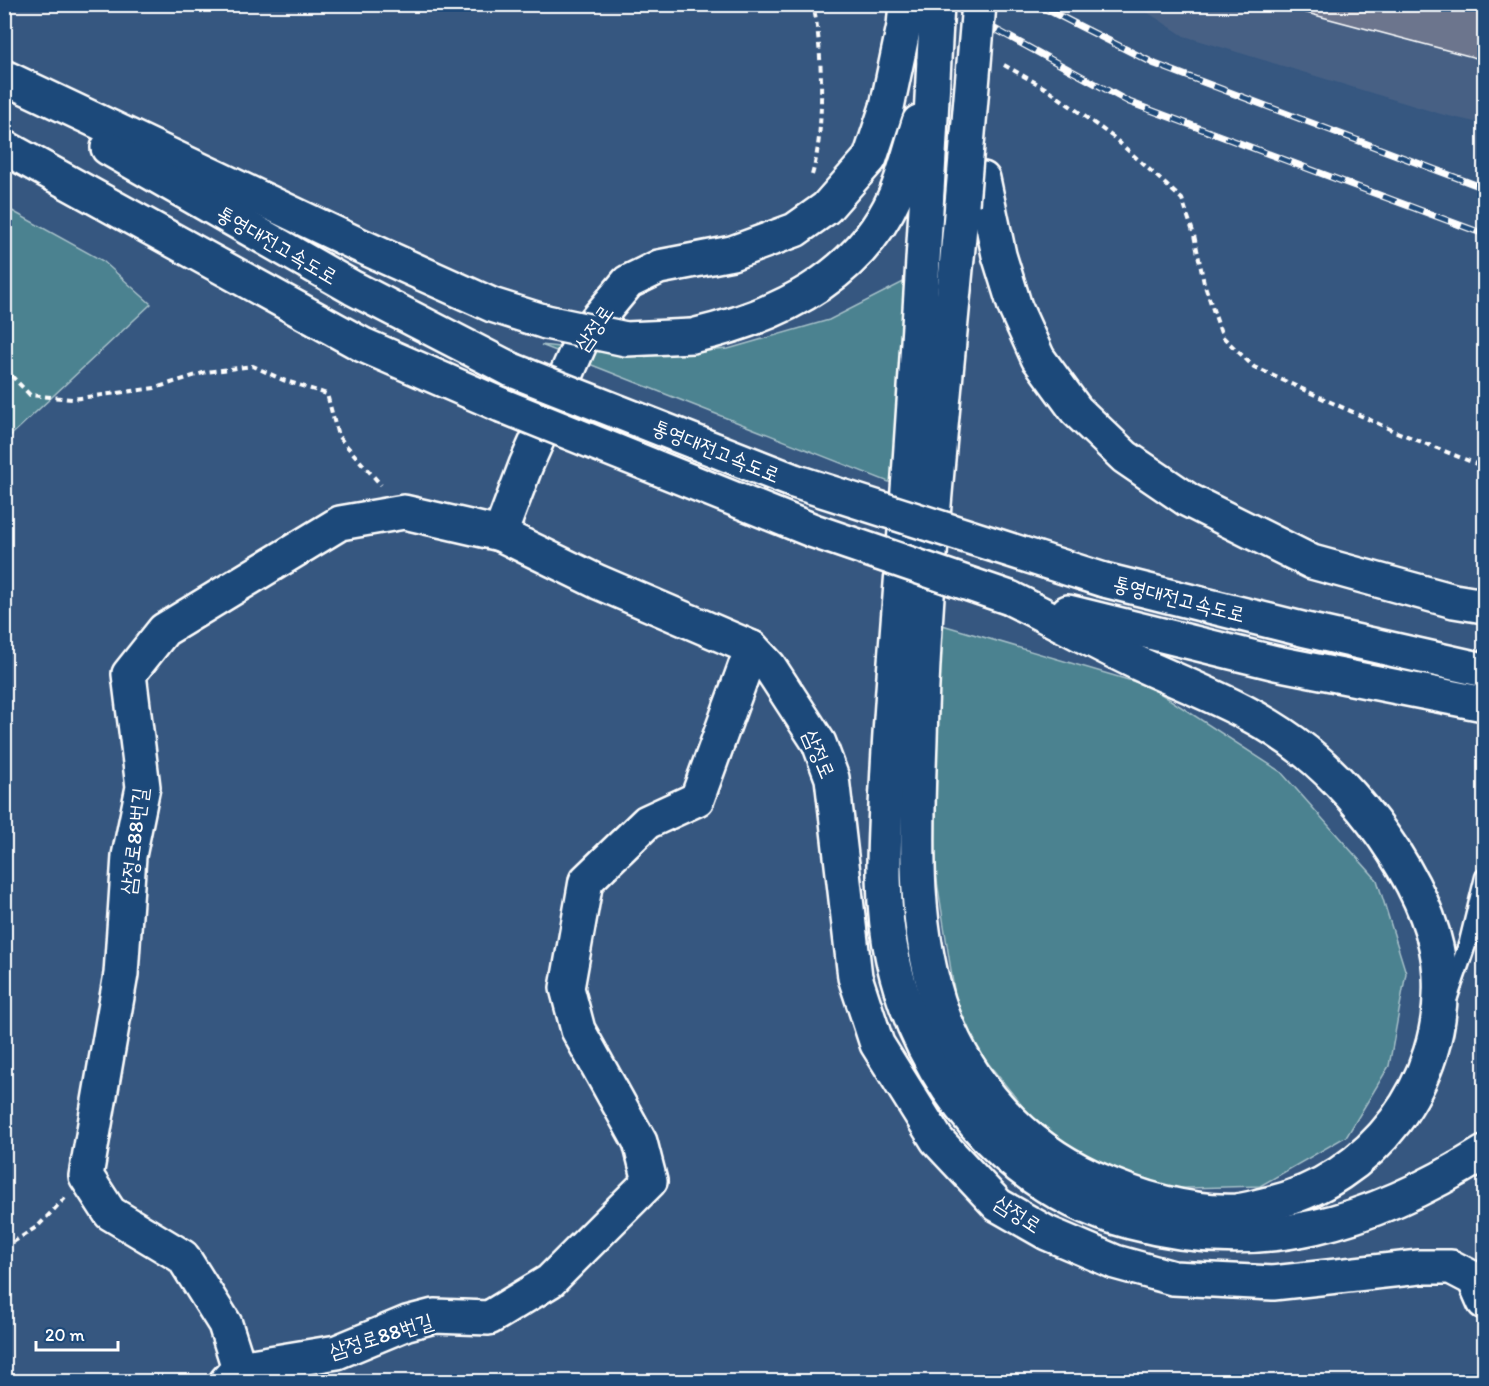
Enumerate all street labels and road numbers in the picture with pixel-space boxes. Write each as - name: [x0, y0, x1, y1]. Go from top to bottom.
- street label: 통영대전고속도로: [212, 200, 342, 289]
- street label: 삼정로: [569, 300, 618, 356]
- street label: 통영대전고속도로: [649, 414, 784, 487]
- street label: 통영대전고속도로: [1111, 570, 1248, 627]
- street label: 삼정로: [798, 726, 841, 782]
- street label: 삼정로88번길: [115, 786, 152, 896]
- street label: 삼정로: [990, 1189, 1046, 1238]
- street label: 삼정로88번길: [326, 1308, 436, 1363]

